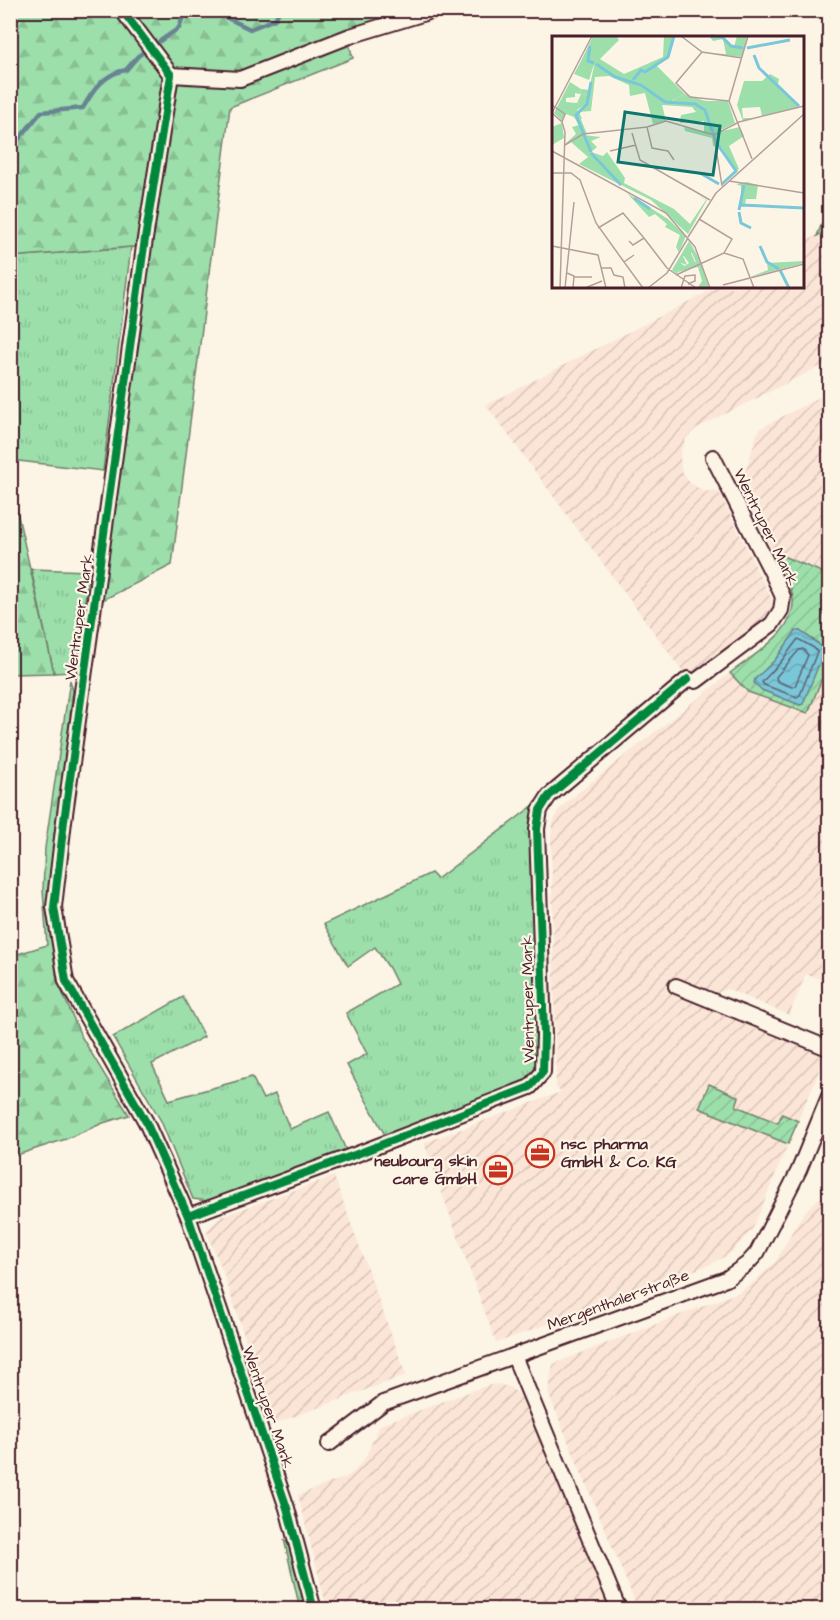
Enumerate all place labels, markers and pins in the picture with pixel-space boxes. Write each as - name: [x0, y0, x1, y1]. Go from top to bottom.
- place label: nsc pharma GmbH & Co. KG: [561, 1133, 677, 1173]
- office icon: nsc pharma GmbH & Co. KG: [524, 1137, 556, 1169]
- place label: neubourg skin care GmbH: [374, 1150, 477, 1190]
- office icon: neubourg skin care GmbH: [482, 1154, 514, 1186]

